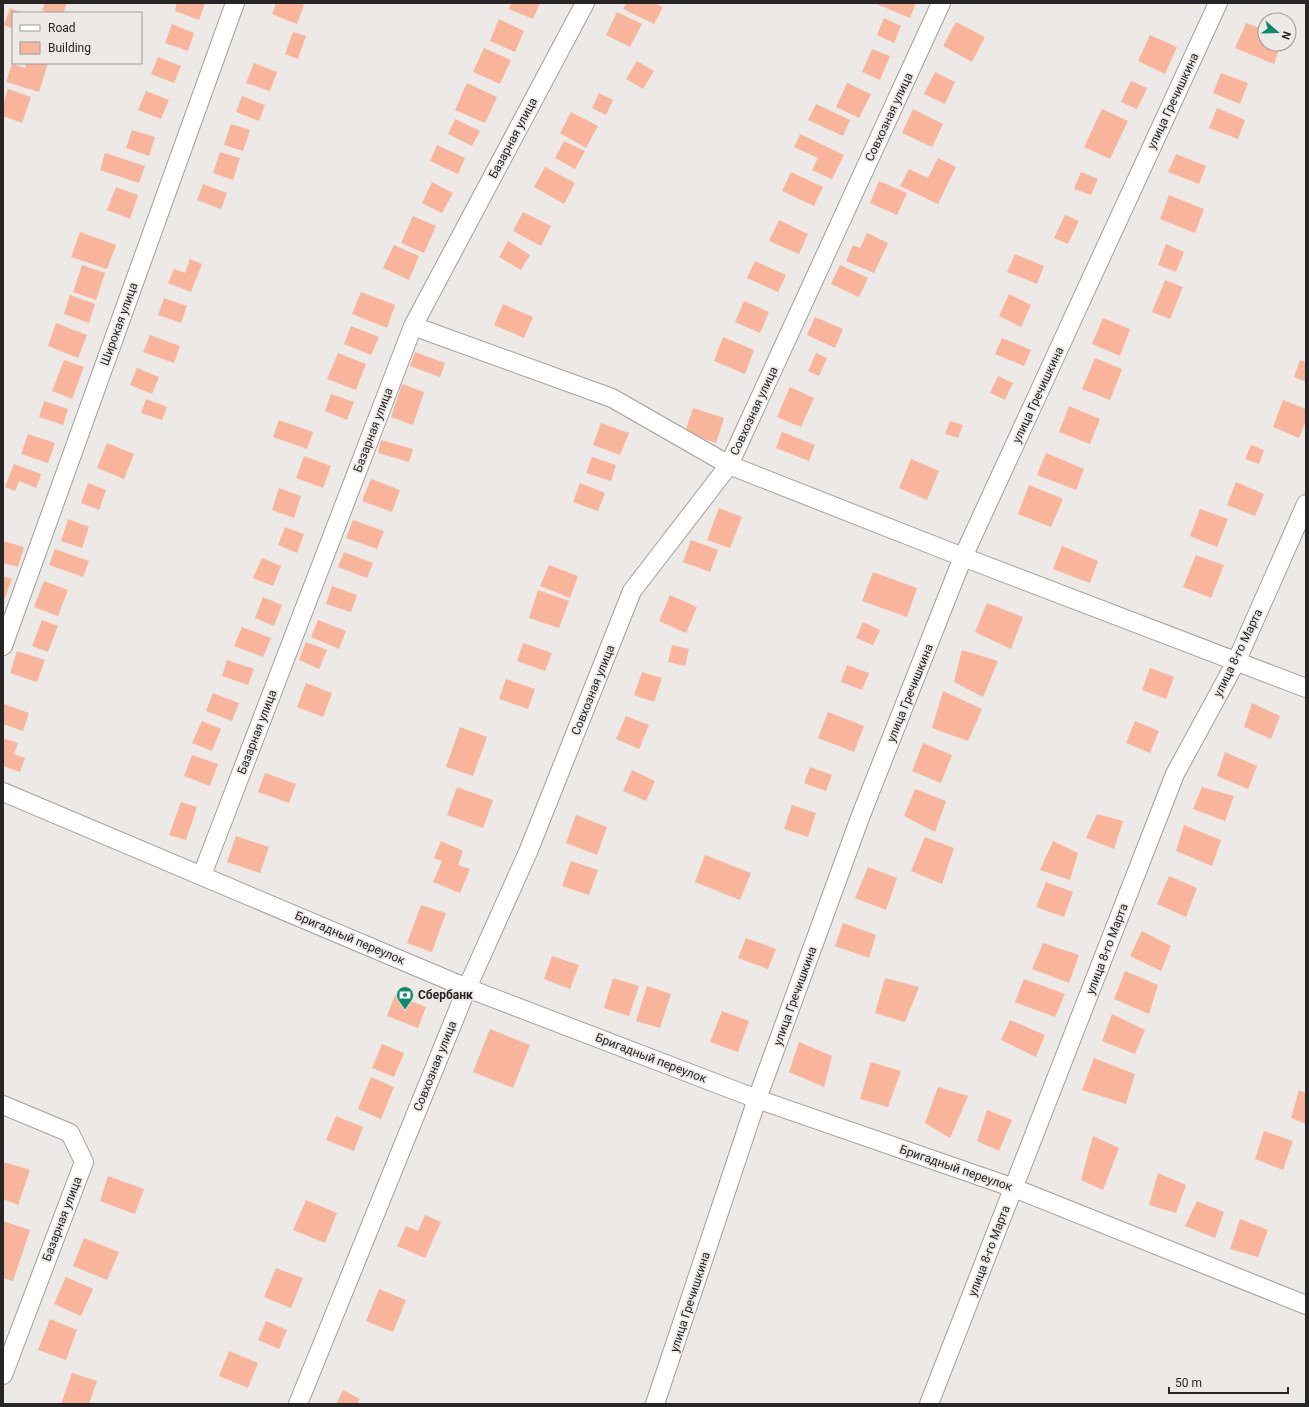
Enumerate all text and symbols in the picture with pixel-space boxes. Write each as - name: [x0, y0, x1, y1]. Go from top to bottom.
- legend: [12, 12, 142, 64]
- north arrow: [1257, 12, 1297, 52]
- text: Road: [48, 21, 76, 35]
- text: N: [1278, 29, 1293, 41]
- text: Building: [48, 41, 91, 55]
- street label: улица Гречишкина: [1145, 51, 1201, 151]
- street label: Совхозная улица: [862, 70, 916, 164]
- street label: Базарная улица: [486, 95, 540, 181]
- street label: Широкая улица: [97, 281, 141, 367]
- street label: улица Гречишкина: [1010, 345, 1066, 445]
- street label: Совхозная улица: [727, 364, 781, 458]
- street label: Базарная улица: [350, 386, 396, 474]
- street label: улица 8-го Марта: [1211, 607, 1265, 699]
- street label: улица Гречишкина: [884, 642, 936, 744]
- street label: Совхозная улица: [568, 643, 618, 737]
- street label: Базарная улица: [234, 688, 280, 776]
- street label: улица 8-го Марта: [1083, 902, 1131, 996]
- street label: Бригадный переулок: [293, 908, 408, 968]
- street label: улица Гречишкина: [771, 944, 819, 1048]
- bank icon: Сбербанк: [395, 985, 415, 1010]
- place label: Сбербанк: [418, 988, 473, 1002]
- street label: Совхозная улица: [410, 1019, 460, 1113]
- street label: Бригадный переулок: [593, 1030, 709, 1086]
- street label: Бригадный переулок: [898, 1142, 1015, 1194]
- street label: Базарная улица: [39, 1175, 85, 1263]
- street label: улица 8-го Марта: [965, 1204, 1013, 1298]
- street label: улица Гречишкина: [667, 1250, 713, 1354]
- scale bar: [1169, 1369, 1288, 1395]
- text: 50 m: [1175, 1376, 1202, 1390]

